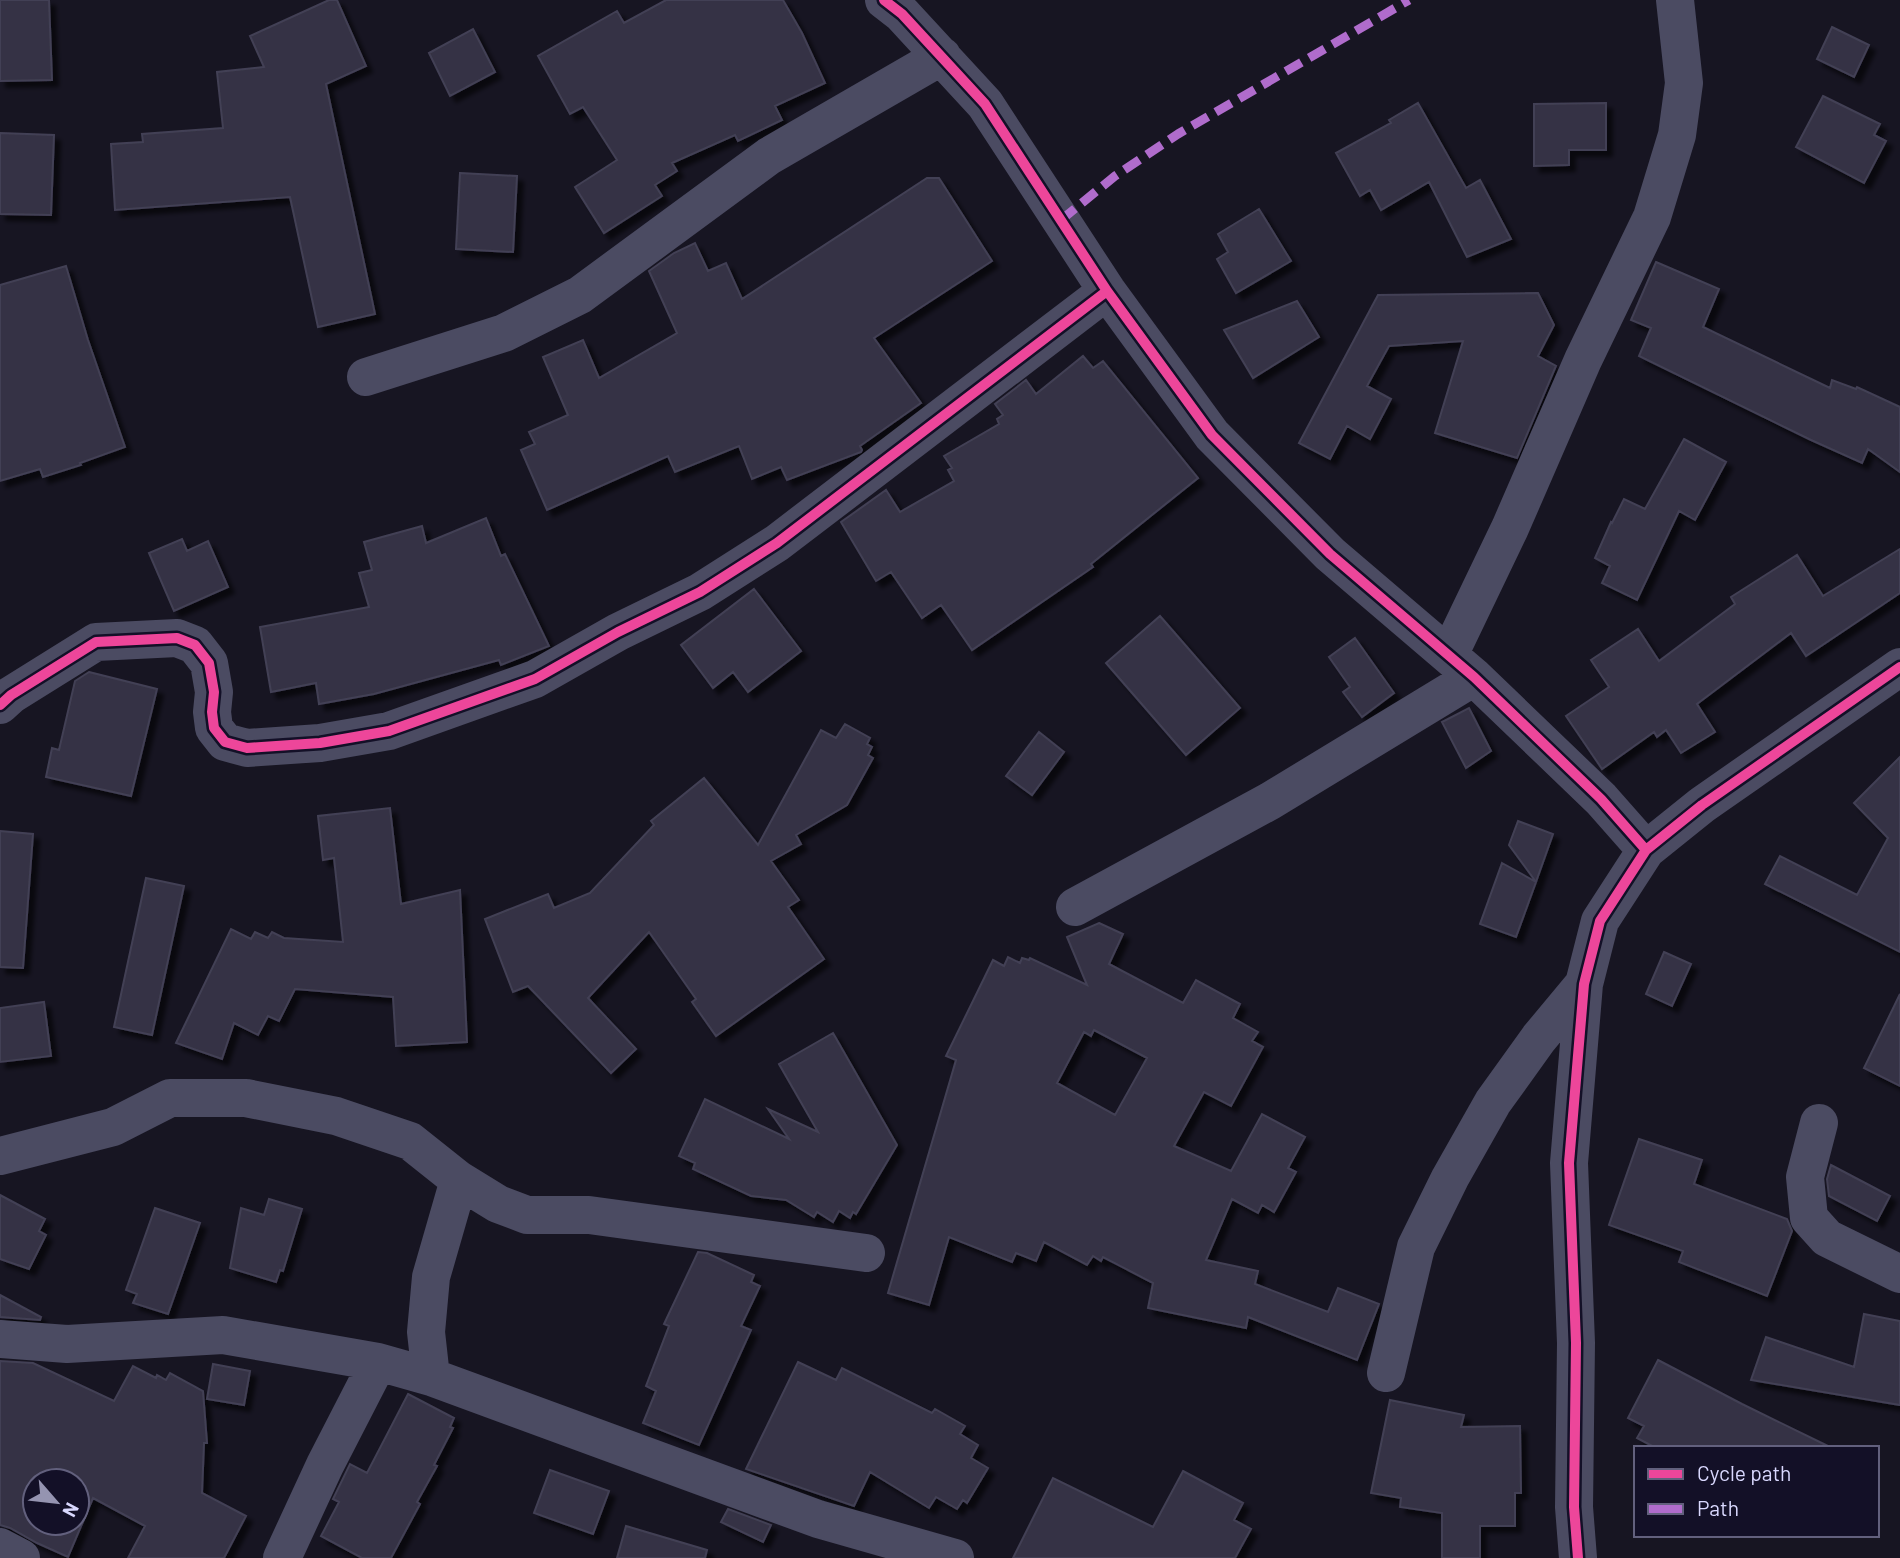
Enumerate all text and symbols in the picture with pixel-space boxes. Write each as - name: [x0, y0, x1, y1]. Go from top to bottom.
- legend: [1634, 1446, 1879, 1537]
- text: Cycle path: [1697, 1460, 1791, 1485]
- north arrow: [21, 1467, 91, 1537]
- text: Path: [1697, 1495, 1739, 1520]
- text: N: [58, 1499, 85, 1521]

